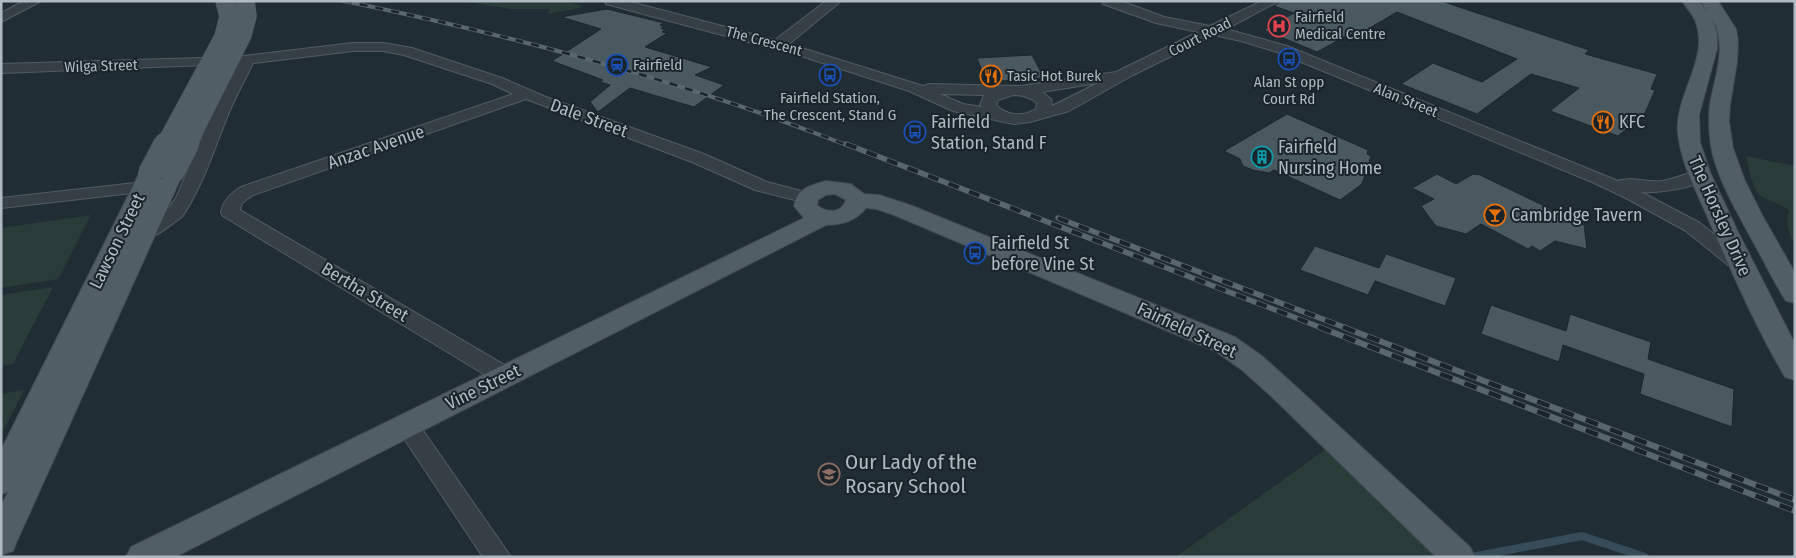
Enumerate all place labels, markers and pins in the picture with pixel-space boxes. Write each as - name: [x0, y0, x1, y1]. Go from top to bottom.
- place label: Fairfield Medical Centre: [1295, 8, 1386, 43]
- hospital icon: Fairfield Medical Centre: [1267, 14, 1291, 38]
- bus stop icon: Alan St opp Court Rd: [1277, 47, 1301, 71]
- station icon: Fairfield: [605, 53, 629, 77]
- place label: Fairfield: [633, 56, 682, 74]
- bus stop icon: Fairfield Station, The Crescent, Stand G: [818, 63, 842, 87]
- restaurant icon: Tasic Hot Burek: [979, 64, 1003, 88]
- place label: Tasic Hot Burek: [1007, 67, 1101, 85]
- place label: Alan St opp Court Rd: [1254, 73, 1324, 108]
- place label: Fairfield Station, The Crescent, Stand G: [764, 89, 896, 124]
- restaurant icon: KFC: [1591, 110, 1615, 134]
- place label: Fairfield Station, Stand F: [931, 111, 1047, 154]
- place label: KFC: [1619, 111, 1645, 133]
- bus stop icon: Fairfield Station, Stand F: [903, 120, 927, 144]
- place label: Fairfield Nursing Home: [1278, 136, 1382, 179]
- building icon: Fairfield Nursing Home: [1250, 145, 1274, 169]
- bar icon: Cambridge Tavern: [1483, 203, 1507, 227]
- place label: Cambridge Tavern: [1511, 204, 1643, 226]
- place label: Fairfield St before Vine St: [991, 232, 1094, 275]
- bus stop icon: Fairfield St before Vine St: [963, 241, 987, 265]
- place label: Our Lady of the Rosary School: [845, 449, 977, 499]
- school or university icon: Our Lady of the Rosary School: [817, 462, 841, 486]

